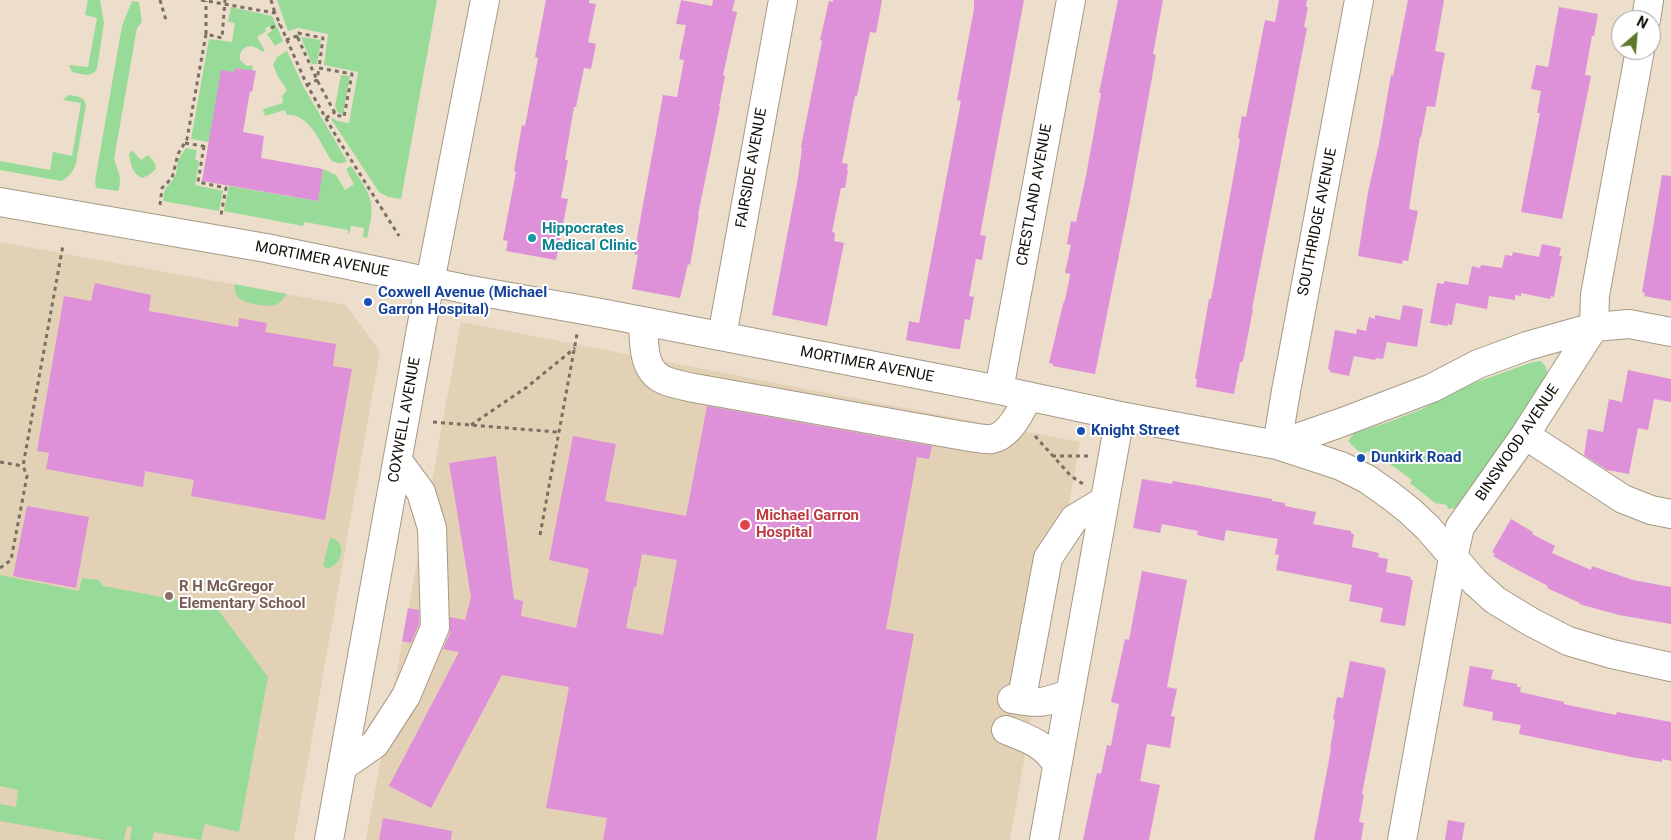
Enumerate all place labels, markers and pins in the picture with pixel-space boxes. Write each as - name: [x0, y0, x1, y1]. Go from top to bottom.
- place label: Hippocrates Medical Clinic: [542, 220, 637, 255]
- marker: Hippocrates Medical Clinic: [526, 232, 538, 244]
- place label: Coxwell Avenue (Michael Garron Hospital): [378, 284, 547, 319]
- marker: Coxwell Avenue (Michael Garron Hospital): [362, 296, 374, 308]
- place label: Knight Street: [1091, 422, 1180, 440]
- marker: Knight Street: [1075, 425, 1087, 437]
- place label: Dunkirk Road: [1371, 449, 1461, 467]
- marker: Dunkirk Road: [1355, 452, 1367, 464]
- place label: Michael Garron Hospital: [756, 507, 859, 542]
- marker: Michael Garron Hospital: [738, 518, 752, 532]
- place label: R H McGregor Elementary School: [179, 578, 305, 613]
- marker: R H McGregor Elementary School: [163, 590, 175, 602]

